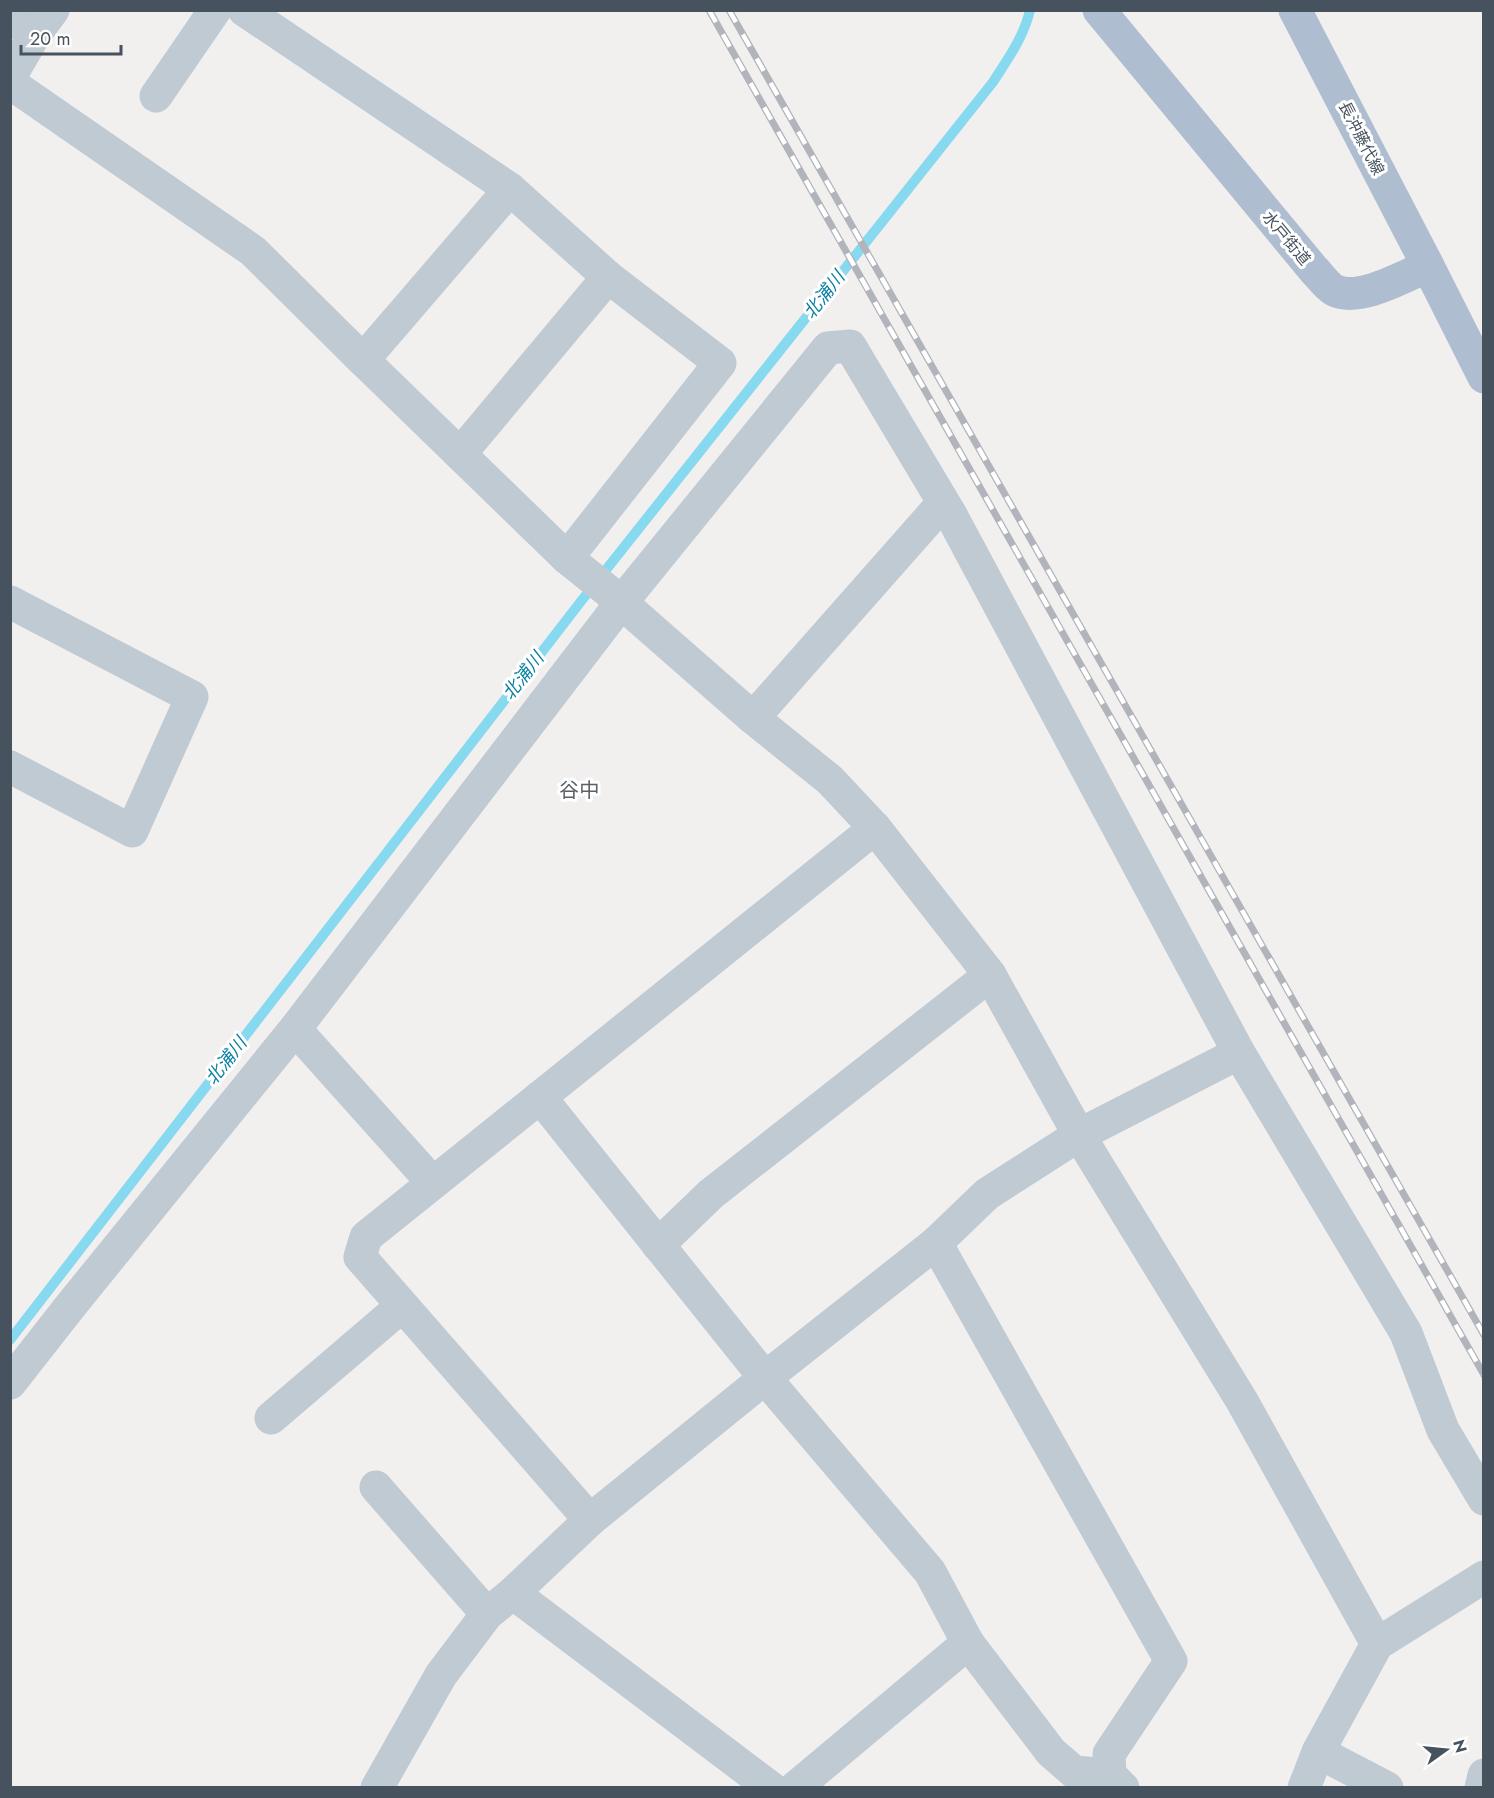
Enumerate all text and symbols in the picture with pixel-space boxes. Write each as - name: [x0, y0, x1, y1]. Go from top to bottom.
- scale bar: [21, 18, 122, 56]
- text: 20 m: [30, 26, 70, 52]
- street label: 長沖藤代線: [1333, 97, 1390, 179]
- street label: 水戸街道: [1257, 206, 1316, 270]
- water label: 北浦川: [797, 264, 852, 324]
- water label: 北浦川: [496, 645, 551, 705]
- district label: 谷中: [559, 776, 599, 805]
- water label: 北浦川: [199, 1030, 254, 1090]
- north arrow: [1416, 1720, 1476, 1780]
- text: N: [1447, 1737, 1473, 1755]

